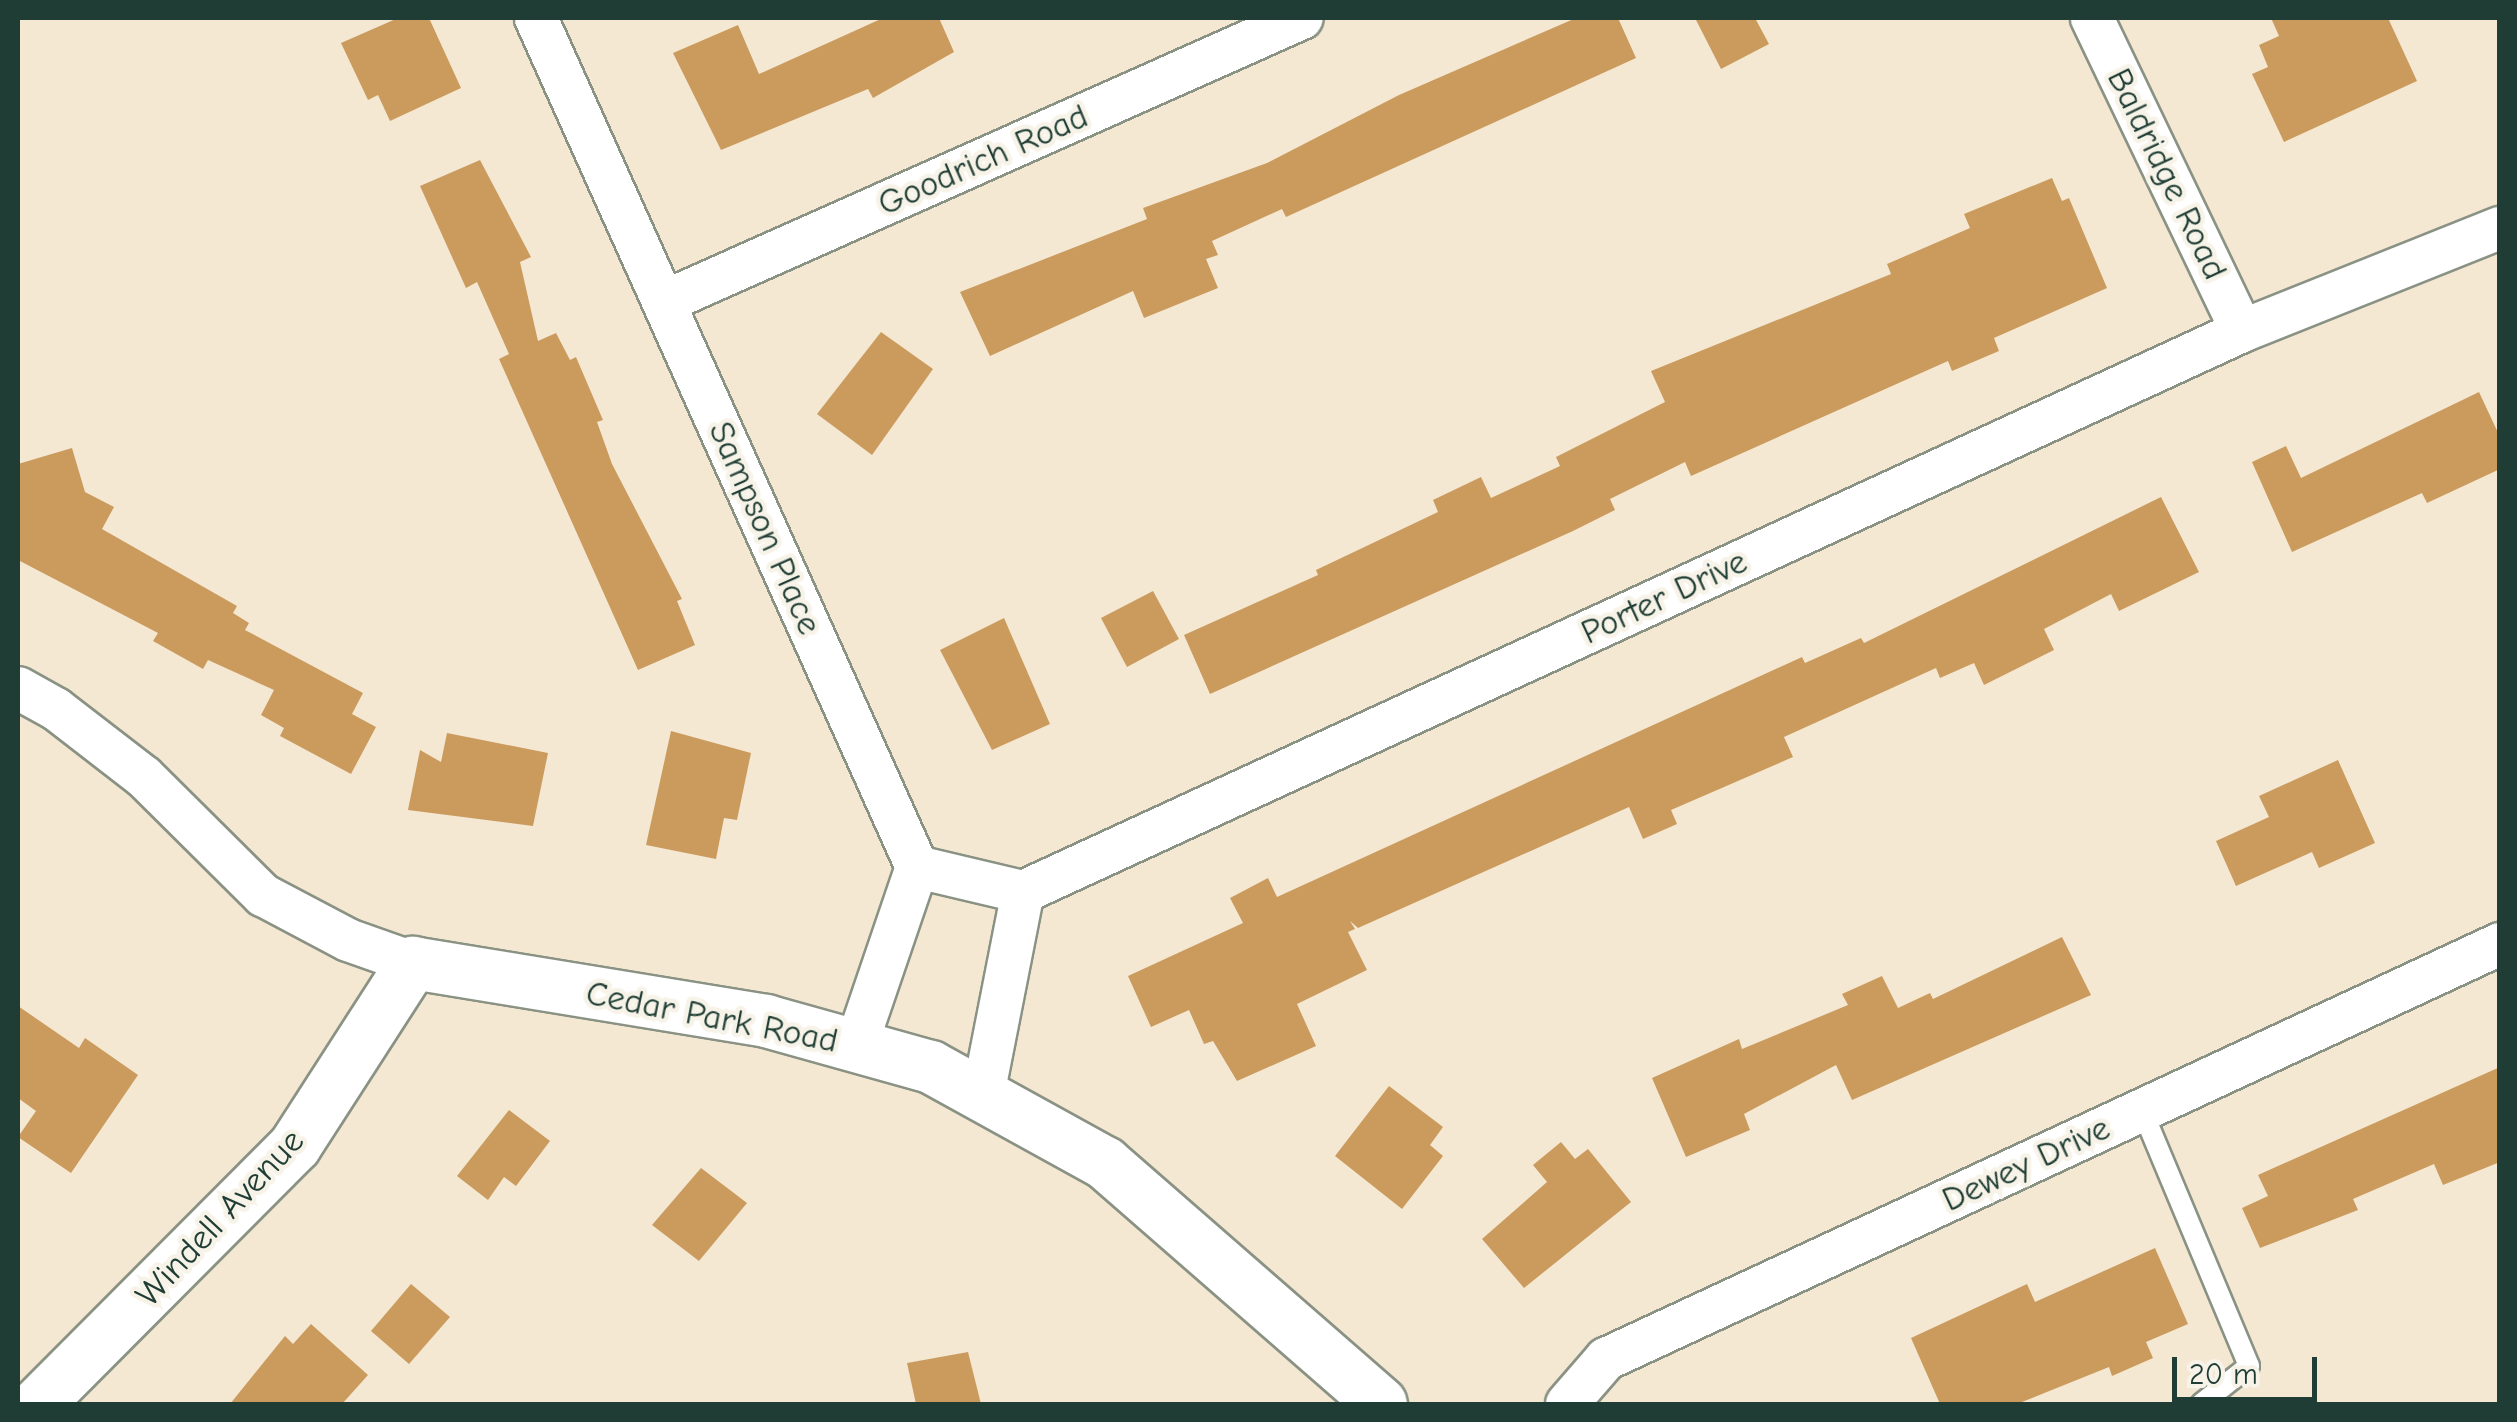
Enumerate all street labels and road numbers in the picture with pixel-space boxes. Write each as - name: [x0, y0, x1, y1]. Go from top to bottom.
- street label: Baldridge Road: [2098, 62, 2236, 286]
- street label: Goodrich Road: [872, 95, 1094, 225]
- street label: Sampson Place: [699, 415, 831, 641]
- street label: Porter Drive: [1574, 540, 1754, 654]
- street label: Cedar Park Road: [583, 972, 841, 1062]
- street label: Dewey Drive: [1936, 1107, 2116, 1221]
- street label: Windell Avenue: [127, 1121, 313, 1315]

